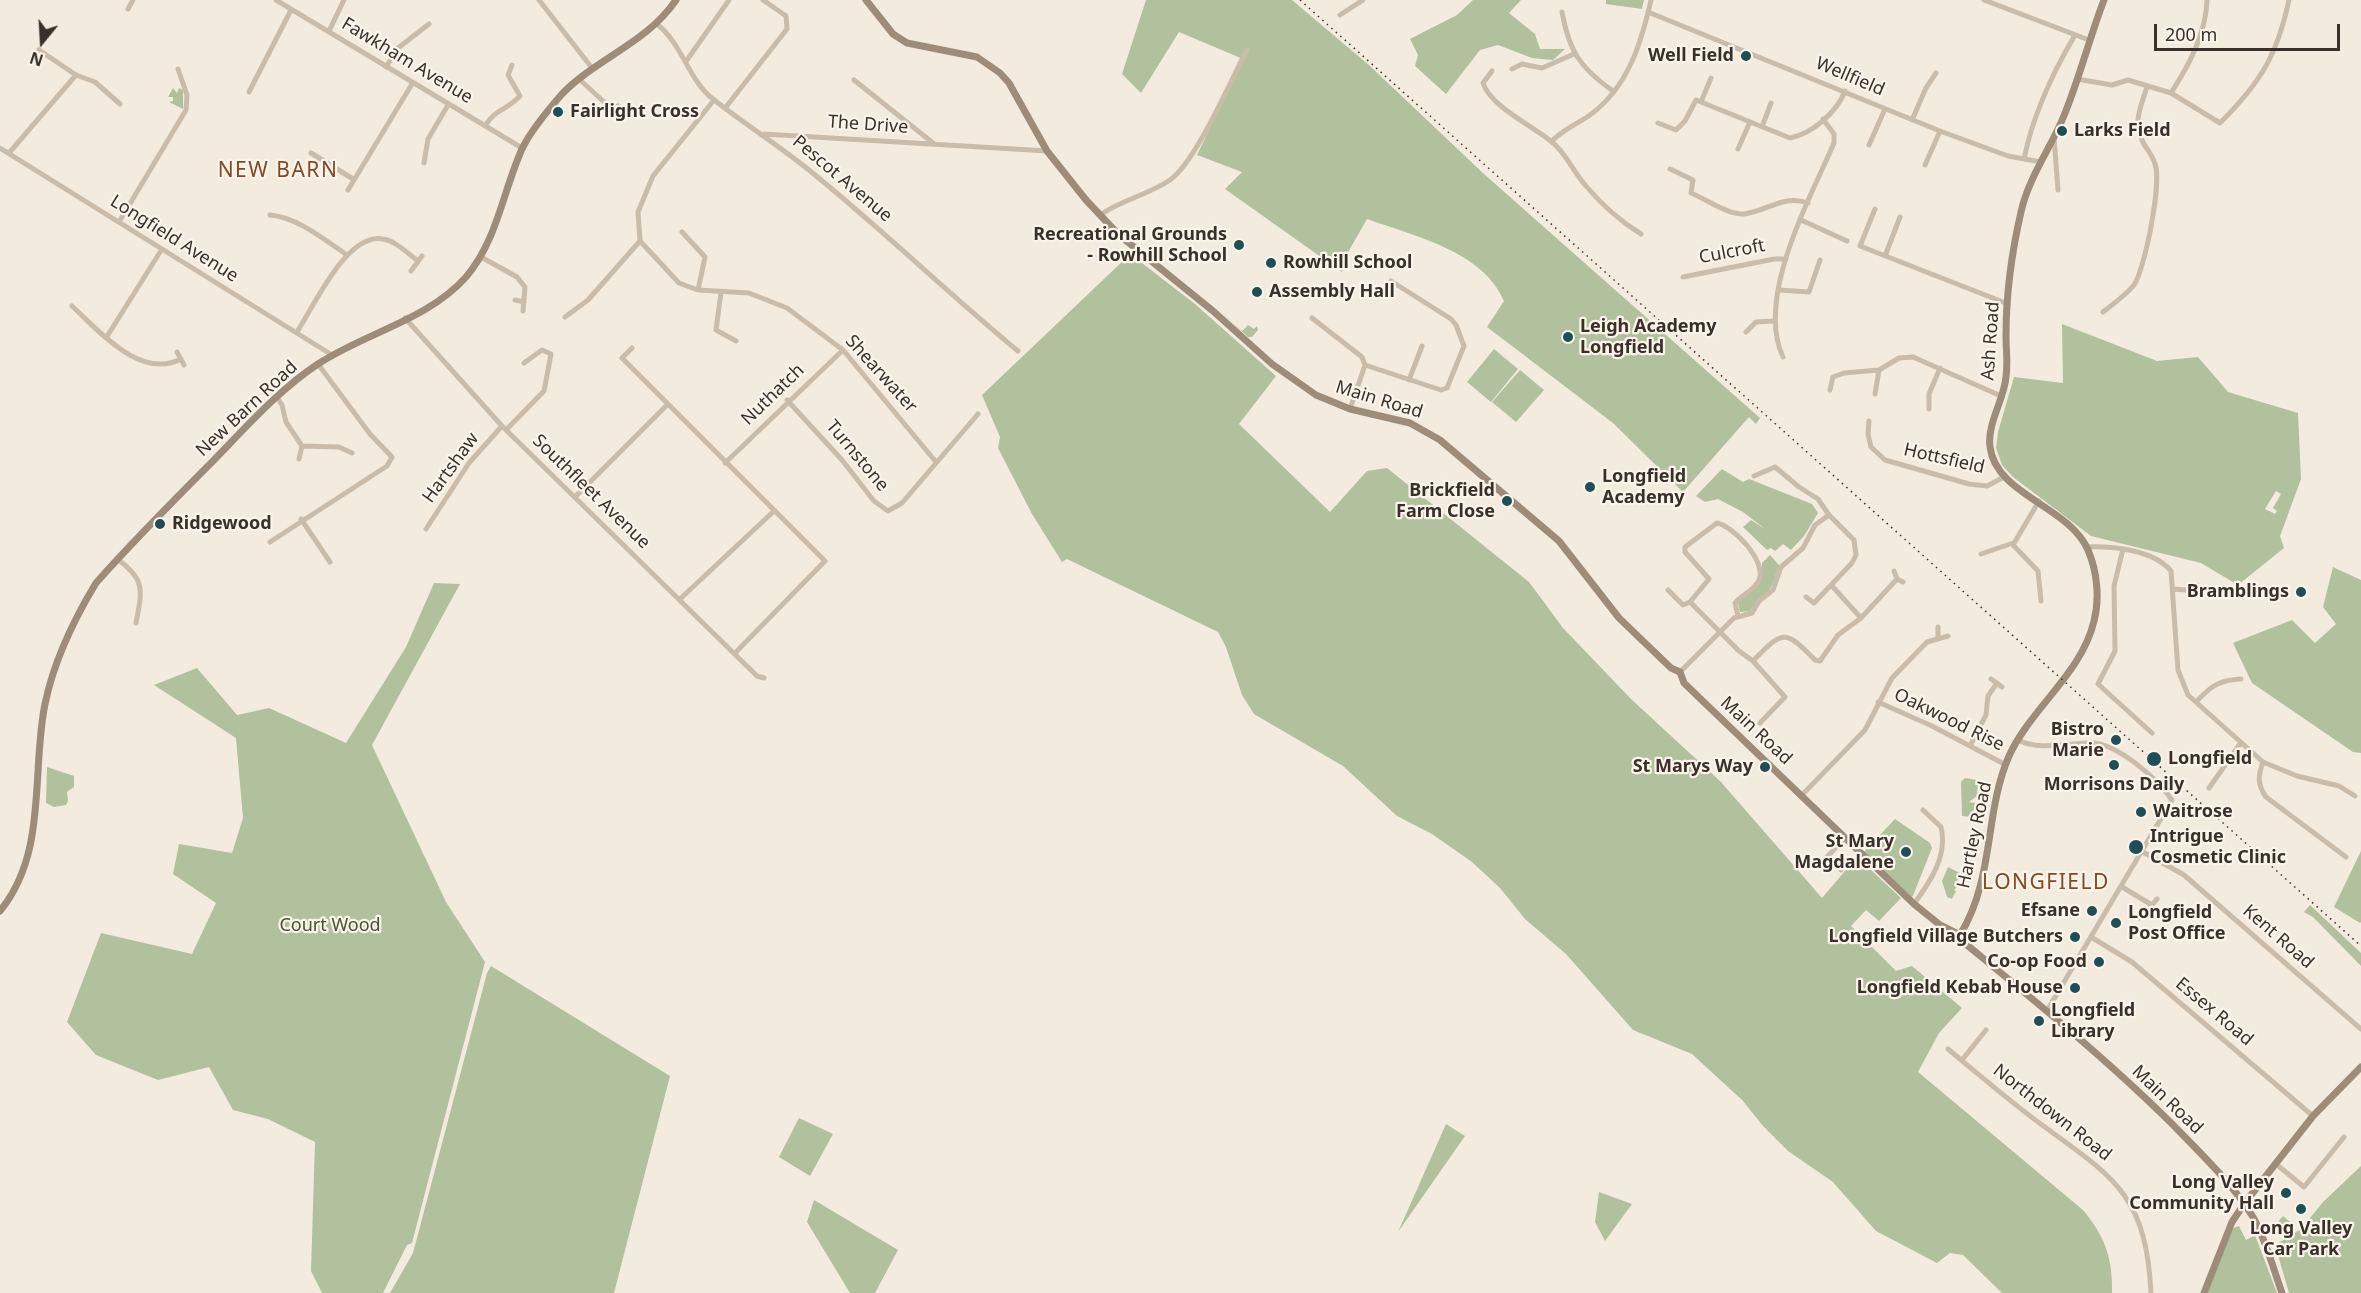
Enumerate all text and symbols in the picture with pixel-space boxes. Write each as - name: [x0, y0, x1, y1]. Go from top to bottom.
- north arrow: [12, 12, 72, 72]
- scale bar: [2157, 12, 2343, 50]
- street label: Fawkham Avenue: [338, 13, 476, 109]
- text: 200 m: [2165, 22, 2217, 46]
- place label: Well Field: [1648, 45, 1734, 67]
- text: N: [27, 47, 46, 72]
- marker: Well Field: [1739, 49, 1753, 63]
- street label: Wellfield: [1812, 53, 1888, 101]
- place label: Fairlight Cross: [570, 101, 699, 123]
- marker: Fairlight Cross: [551, 105, 565, 119]
- street label: The Drive: [827, 111, 909, 139]
- place label: Larks Field: [2074, 120, 2171, 142]
- marker: Larks Field: [2055, 124, 2069, 138]
- street label: Pescot Avenue: [788, 131, 896, 227]
- district label: NEW BARN: [218, 158, 338, 184]
- street label: Longfield Avenue: [106, 191, 242, 287]
- place label: Recreational Grounds - Rowhill School: [1033, 224, 1227, 266]
- street label: Culcroft: [1697, 235, 1767, 269]
- marker: Recreational Grounds - Rowhill School: [1232, 238, 1246, 252]
- place label: Rowhill School: [1283, 252, 1412, 274]
- marker: Rowhill School: [1264, 256, 1278, 270]
- place label: Assembly Hall: [1269, 281, 1395, 303]
- marker: Assembly Hall: [1250, 285, 1264, 299]
- street label: Ash Road: [1977, 301, 2005, 381]
- place label: Leigh Academy Longfield: [1580, 316, 1716, 358]
- marker: Leigh Academy Longfield: [1561, 330, 1575, 344]
- street label: Shearwater: [841, 331, 921, 417]
- street label: New Barn Road: [192, 357, 302, 461]
- street label: Nuthatch: [737, 360, 809, 430]
- street label: Main Road: [1333, 376, 1425, 424]
- street label: Turnstone: [821, 416, 893, 496]
- street label: Hartshaw: [418, 429, 484, 507]
- street label: Southfleet Avenue: [528, 430, 654, 554]
- street label: Hottsfield: [1901, 439, 1987, 479]
- place label: Longfield Academy: [1602, 466, 1686, 508]
- place label: Brickfield Farm Close: [1396, 480, 1495, 522]
- marker: Longfield Academy: [1583, 480, 1597, 494]
- marker: Brickfield Farm Close: [1500, 494, 1514, 508]
- place label: Ridgewood: [172, 513, 272, 535]
- marker: Ridgewood: [153, 517, 167, 531]
- place label: Bramblings: [2187, 581, 2289, 603]
- marker: Bramblings: [2294, 585, 2308, 599]
- street label: Oakwood Rise: [1890, 684, 2008, 756]
- street label: Main Road: [1716, 692, 1796, 770]
- place label: Bistro Marie: [2051, 719, 2104, 762]
- marker: Bistro Marie: [2109, 733, 2123, 747]
- place label: Longfield: [2168, 748, 2252, 770]
- marker: Longfield: [2145, 750, 2163, 768]
- place label: St Marys Way: [1633, 756, 1753, 778]
- marker: Morrisons Daily: [2107, 758, 2121, 772]
- marker: St Marys Way: [1758, 760, 1772, 774]
- place label: Morrisons Daily: [2044, 774, 2184, 796]
- street label: Hartley Road: [1953, 779, 1997, 891]
- place label: Waitrose: [2153, 801, 2233, 823]
- marker: Waitrose: [2134, 805, 2148, 819]
- place label: Intrigue Cosmetic Clinic: [2150, 826, 2286, 868]
- place label: St Mary Magdalene: [1794, 831, 1894, 874]
- marker: Intrigue Cosmetic Clinic: [2127, 838, 2145, 856]
- marker: St Mary Magdalene: [1899, 845, 1913, 859]
- district label: LONGFIELD: [1982, 870, 2110, 896]
- place label: Efsane: [2021, 900, 2080, 922]
- street label: Kent Road: [2238, 900, 2318, 974]
- place label: Longfield Post Office: [2128, 902, 2226, 944]
- marker: Efsane: [2085, 904, 2099, 918]
- park label: Court Wood: [279, 915, 381, 937]
- marker: Longfield Post Office: [2109, 916, 2123, 930]
- place label: Longfield Village Butchers: [1828, 926, 2063, 948]
- marker: Longfield Village Butchers: [2068, 930, 2082, 944]
- place label: Co-op Food: [1987, 951, 2087, 973]
- marker: Co-op Food: [2092, 955, 2106, 969]
- street label: Essex Road: [2171, 973, 2257, 1051]
- place label: Longfield Kebab House: [1857, 977, 2063, 999]
- marker: Longfield Kebab House: [2068, 981, 2082, 995]
- place label: Longfield Library: [2051, 1000, 2135, 1042]
- marker: Longfield Library: [2032, 1014, 2046, 1028]
- street label: Northdown Road: [1988, 1060, 2116, 1166]
- street label: Main Road: [2127, 1061, 2207, 1139]
- place label: Long Valley Community Hall: [2129, 1172, 2274, 1214]
- marker: Long Valley Community Hall: [2279, 1186, 2293, 1200]
- marker: Long Valley Car Park: [2294, 1202, 2308, 1216]
- place label: Long Valley Car Park: [2250, 1218, 2352, 1260]

